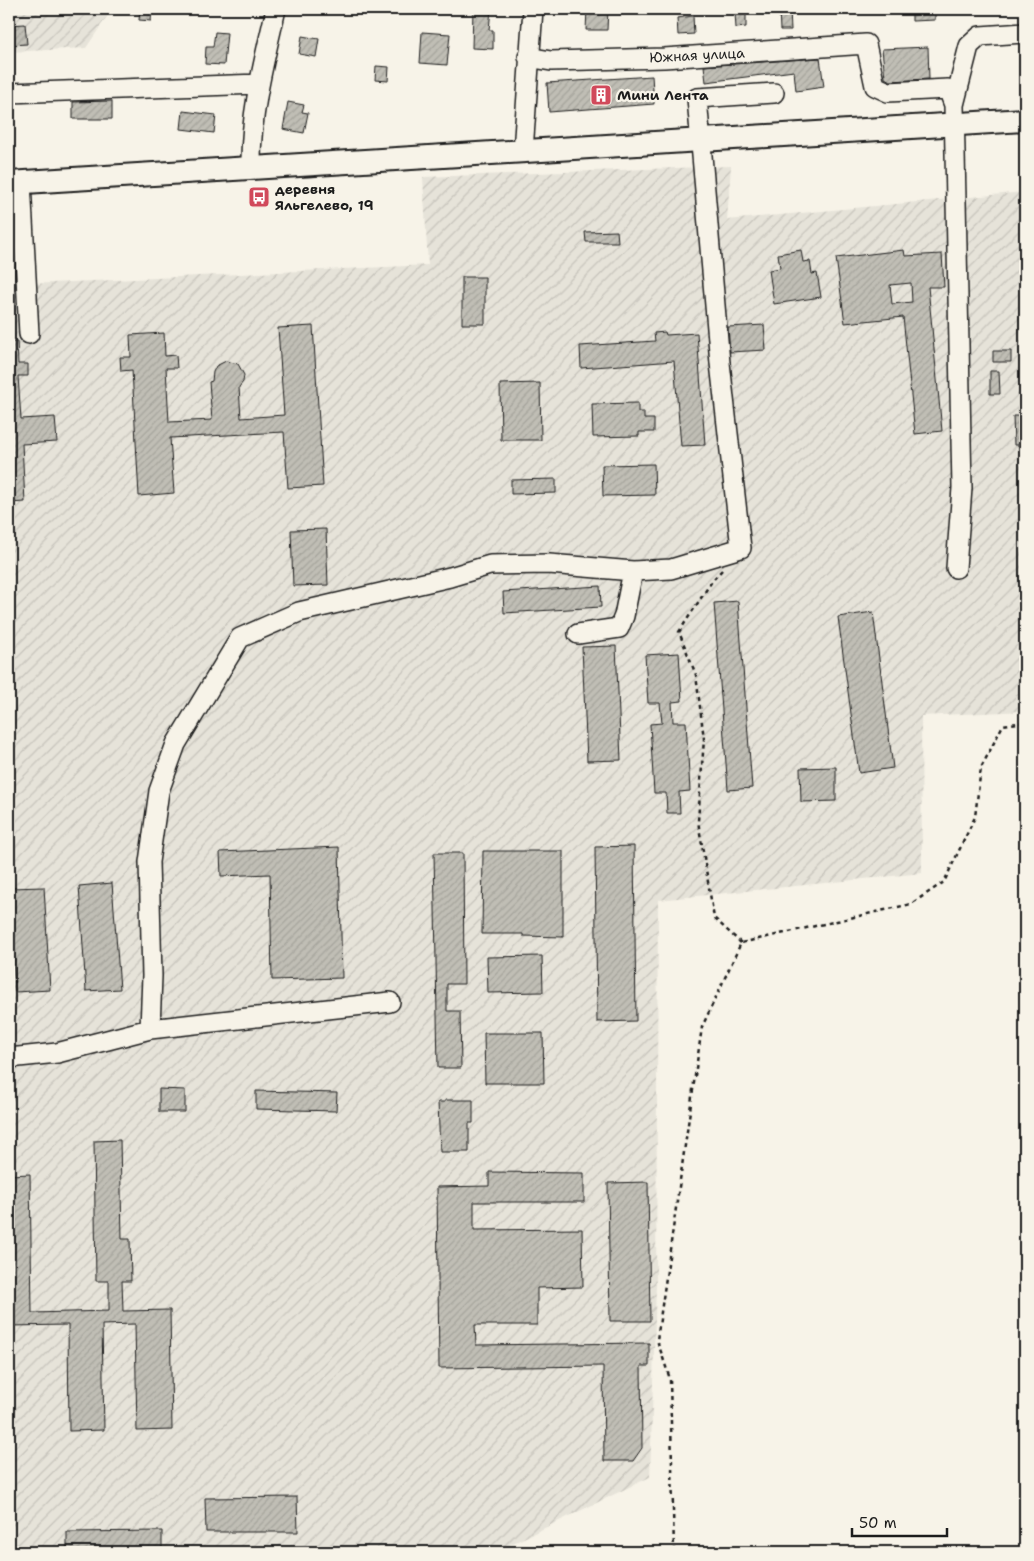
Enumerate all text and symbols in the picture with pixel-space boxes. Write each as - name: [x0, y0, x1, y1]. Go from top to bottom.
- street label: Южная улица: [649, 44, 745, 66]
- building icon: Мини Лента: [589, 83, 613, 107]
- place label: Мини Лента: [617, 86, 709, 104]
- place label: деревня Яльгелево, 19: [275, 180, 373, 214]
- bus stop icon: деревня Яльгелево, 19: [247, 185, 271, 209]
- scale bar: [852, 1506, 946, 1538]
- text: 50 m: [859, 1513, 897, 1533]

